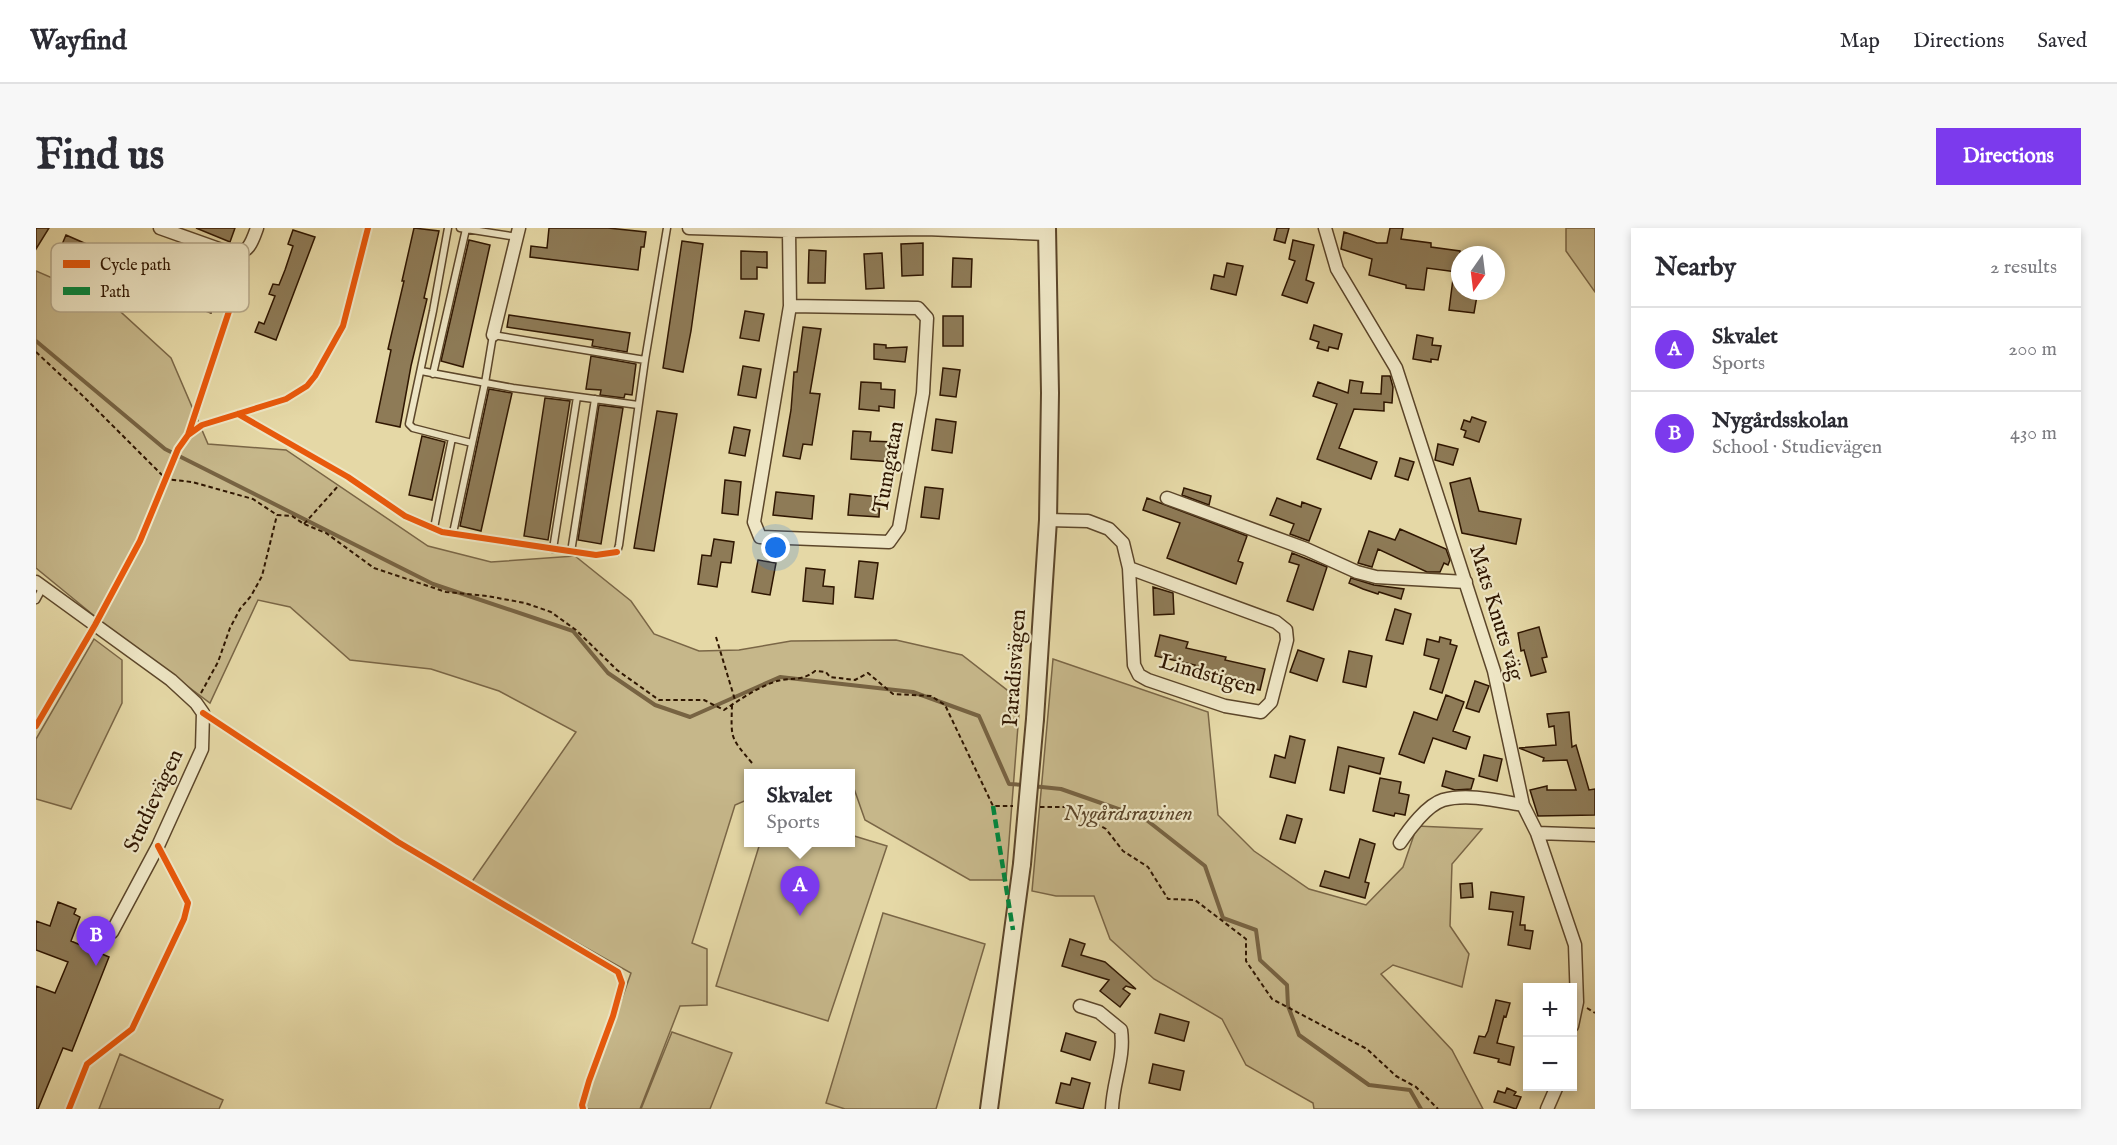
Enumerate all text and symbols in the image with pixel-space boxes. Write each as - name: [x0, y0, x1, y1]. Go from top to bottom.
- text: Wayfind: [30, 24, 127, 59]
- text: Map: [1840, 28, 1880, 55]
- text: Directions: [1913, 28, 2004, 55]
- text: Saved: [2037, 28, 2087, 55]
- button: Directions: [1936, 128, 2081, 185]
- text: Find us: [36, 130, 164, 183]
- legend: [51, 243, 249, 312]
- north arrow: [1451, 246, 1505, 300]
- text: Nearby: [1655, 251, 1736, 284]
- text: 2 results: [1990, 255, 2057, 280]
- text: Cycle path: [100, 256, 171, 276]
- text: Path: [100, 283, 131, 303]
- text: Skvalet: [1712, 323, 1778, 351]
- text: A: [1668, 337, 1681, 362]
- text: 200 m: [2008, 337, 2057, 362]
- text: Sports: [1712, 351, 1765, 376]
- text: Nygårdsskolan: [1712, 407, 1848, 435]
- street label: Tumgatan: [867, 419, 911, 515]
- text: B: [1668, 421, 1681, 446]
- text: 430 m: [2010, 421, 2057, 446]
- text: School · Studievägen: [1712, 435, 1882, 460]
- your location: [761, 533, 790, 562]
- street label: Mats Knuts väg: [1462, 542, 1530, 685]
- street label: Paradisvägen: [997, 608, 1033, 728]
- street label: Lindstigen: [1156, 648, 1260, 702]
- street label: Studievägen: [118, 745, 190, 857]
- popup: [744, 769, 855, 847]
- text: Skvalet: [767, 782, 832, 810]
- park label: Nygårdsravinen: [1063, 800, 1193, 828]
- text: Sports: [767, 810, 820, 835]
- pin: A: [780, 866, 819, 916]
- pin: B: [76, 916, 116, 966]
- map controls: [1523, 983, 1577, 1091]
- button: +: [1523, 983, 1577, 1037]
- button: −: [1523, 1037, 1577, 1091]

